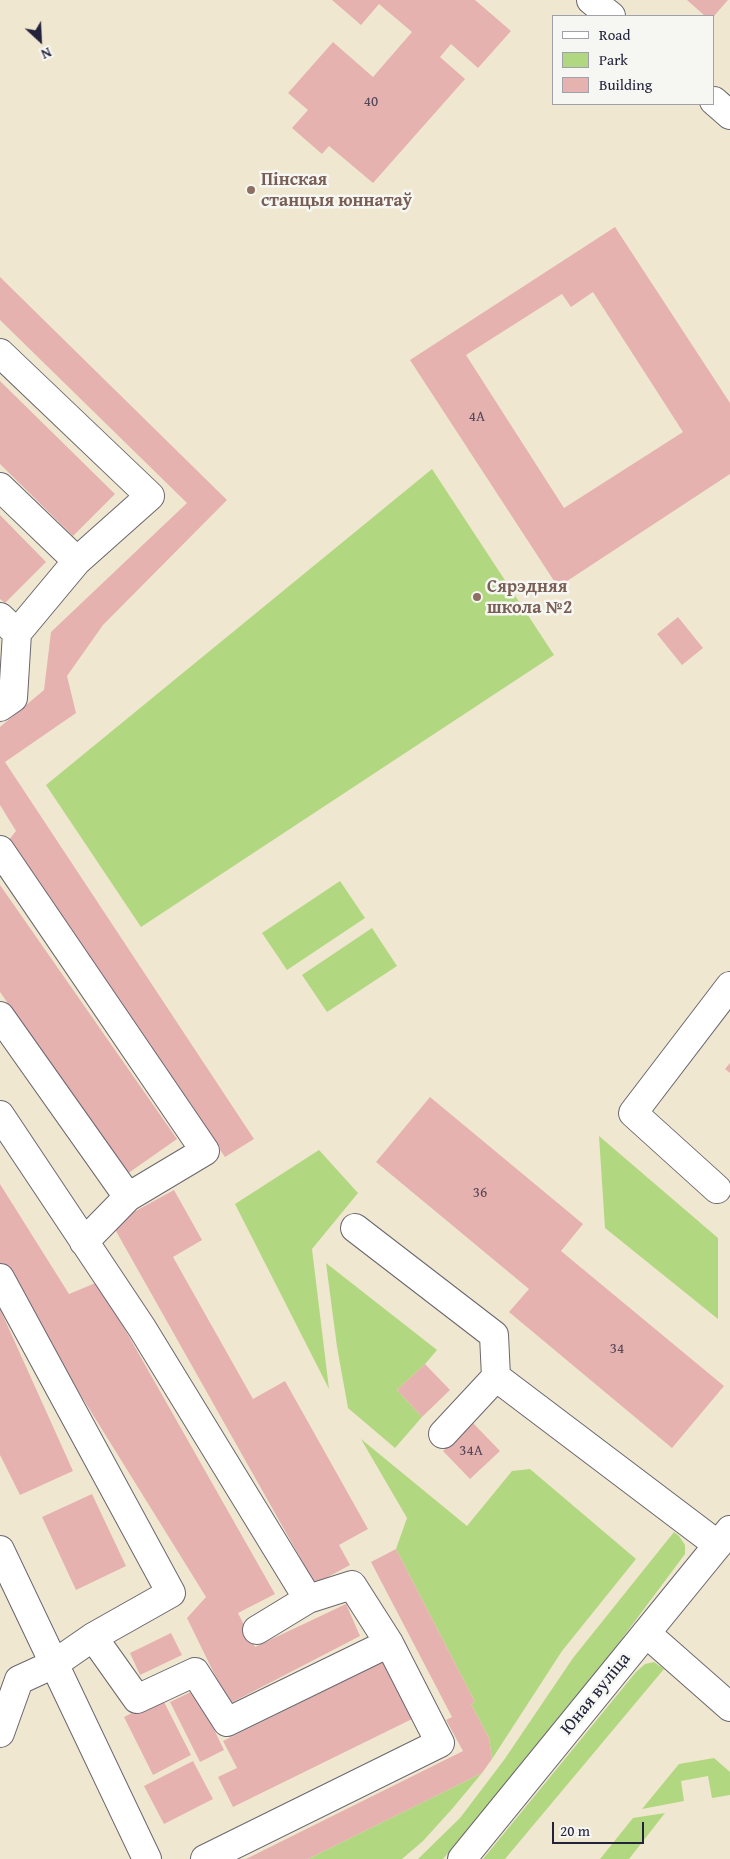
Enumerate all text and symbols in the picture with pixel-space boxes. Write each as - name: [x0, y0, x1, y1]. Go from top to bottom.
- north arrow: [15, 15, 65, 65]
- legend: [552, 15, 715, 105]
- text: Road: [599, 24, 630, 45]
- text: N: [38, 43, 55, 65]
- text: Park: [599, 49, 628, 70]
- text: Building: [599, 74, 652, 95]
- house number: 40: [364, 93, 378, 111]
- place label: Пінская станцыя юннатаў: [261, 169, 412, 212]
- marker: Пінская станцыя юннатаў: [245, 184, 257, 196]
- house number: 4А: [469, 408, 485, 426]
- place label: Сярэдняя школа №2: [487, 576, 572, 618]
- marker: Сярэдняя школа №2: [471, 591, 483, 603]
- house number: 36: [473, 1184, 487, 1202]
- house number: 34: [610, 1340, 624, 1358]
- house number: 34А: [459, 1442, 483, 1460]
- street label: Юная вуліца: [556, 1649, 636, 1739]
- scale bar: [555, 1812, 648, 1844]
- text: 20 m: [560, 1820, 590, 1841]

